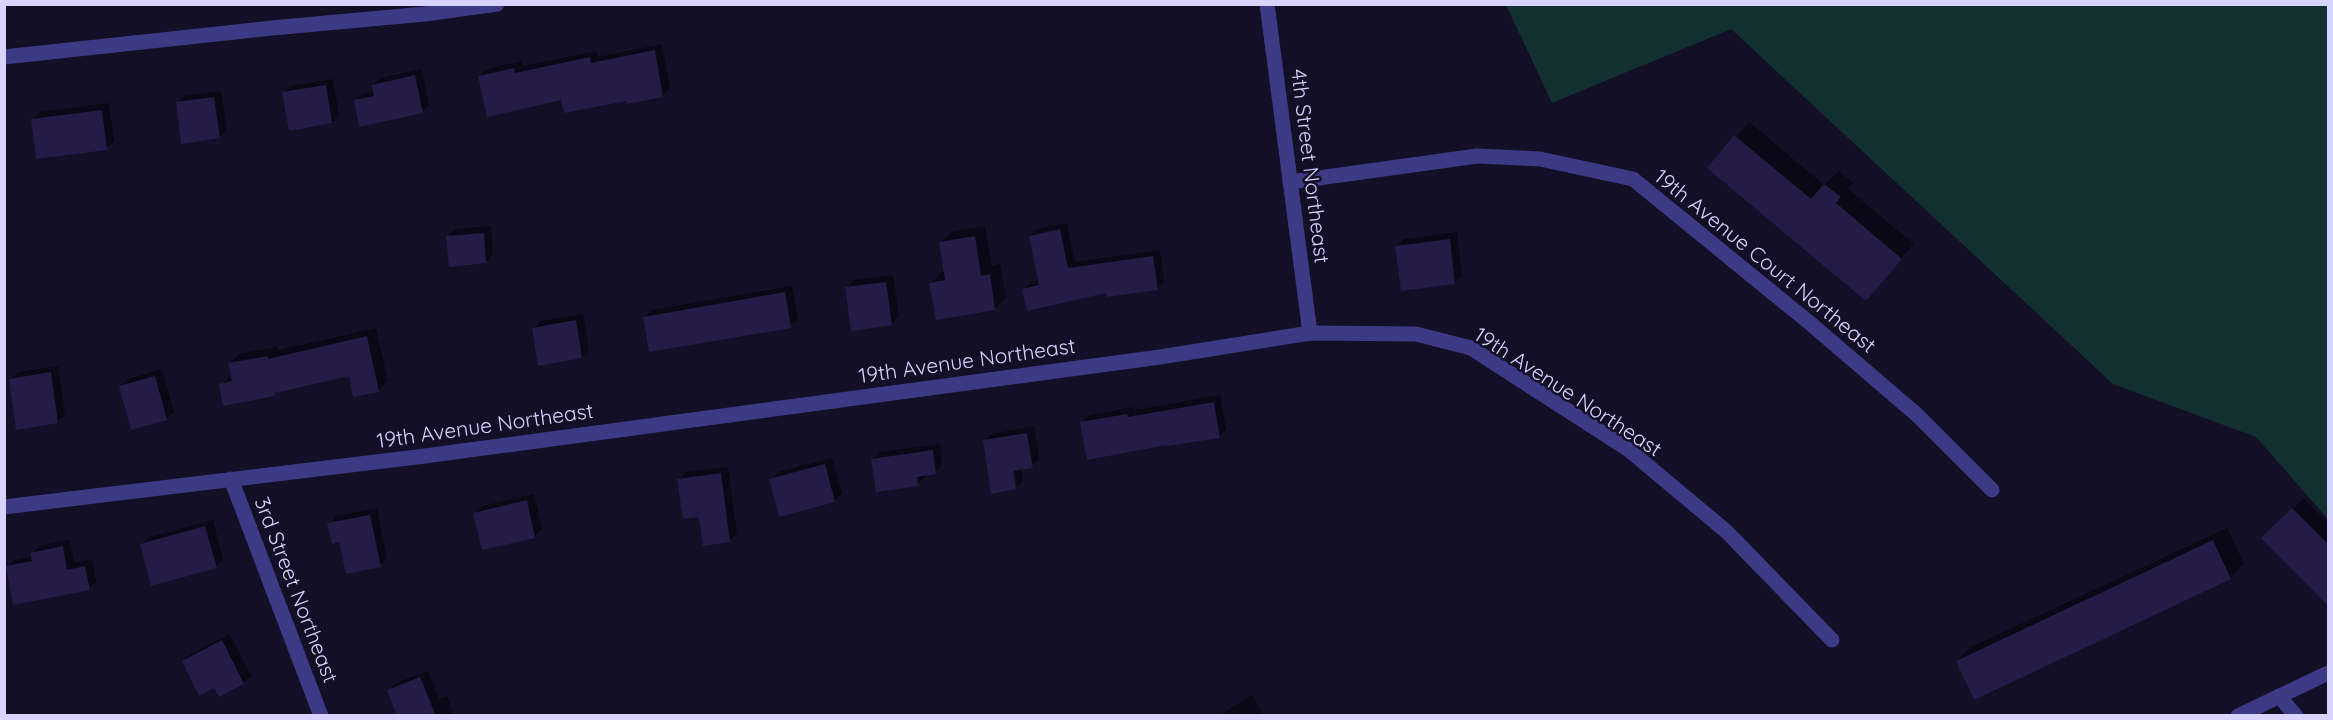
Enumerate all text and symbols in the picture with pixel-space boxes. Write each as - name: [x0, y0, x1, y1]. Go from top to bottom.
- street label: 4th Street Northeast: [1286, 67, 1336, 265]
- street label: 19th Avenue Court Northeast: [1649, 163, 1882, 358]
- street label: 19th Avenue Northeast: [1470, 321, 1667, 462]
- street label: 19th Avenue Northeast: [857, 332, 1077, 388]
- street label: 19th Avenue Northeast: [375, 397, 595, 453]
- street label: 3rd Street Northeast: [250, 493, 344, 686]

